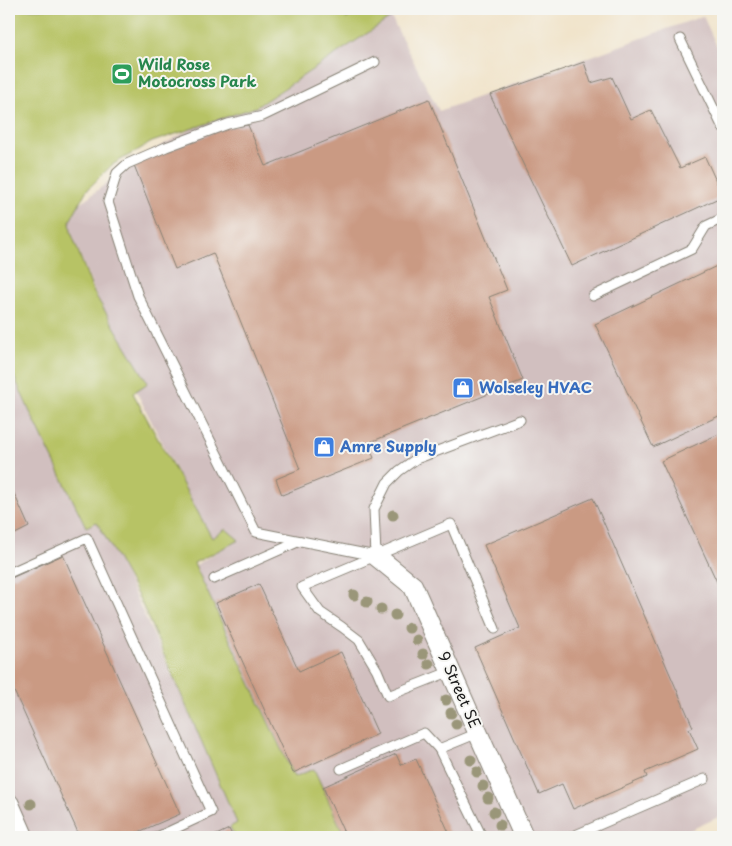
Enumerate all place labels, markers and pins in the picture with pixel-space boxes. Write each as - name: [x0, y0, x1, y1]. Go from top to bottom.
- place label: Wild Rose Motocross Park: [138, 52, 257, 92]
- sports icon: Wild Rose Motocross Park: [110, 62, 134, 86]
- place label: Wolseley HVAC: [479, 375, 592, 398]
- shop icon: Wolseley HVAC: [451, 376, 475, 400]
- place label: Amre Supply: [340, 434, 437, 457]
- shop icon: Amre Supply: [312, 435, 336, 459]

